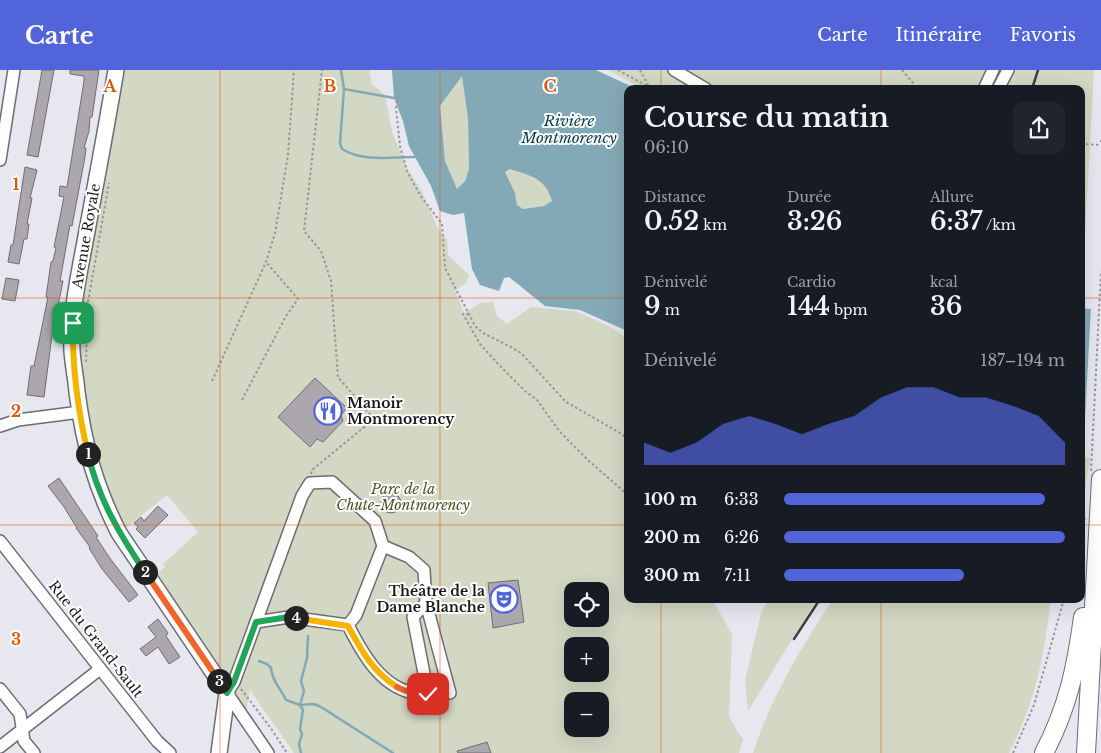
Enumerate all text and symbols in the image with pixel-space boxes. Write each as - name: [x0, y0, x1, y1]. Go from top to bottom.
- text: Carte: [25, 21, 94, 50]
- text: Carte: [817, 24, 867, 46]
- text: Itinéraire: [895, 24, 982, 46]
- text: Favoris: [1010, 24, 1076, 46]
- text: A: [103, 76, 118, 96]
- text: B: [324, 76, 337, 96]
- text: C: [543, 76, 557, 96]
- text: Course du matin: [644, 100, 889, 135]
- button: share: [1013, 102, 1065, 154]
- water label: Rivière Montmorency: [520, 111, 617, 147]
- text: 06:10: [644, 137, 689, 157]
- text: 1: [13, 174, 20, 194]
- street label: Avenue Royale: [68, 182, 104, 291]
- text: Distance: [644, 188, 706, 206]
- text: Durée: [787, 188, 831, 206]
- text: Allure: [930, 188, 974, 206]
- text: 0.52: [644, 206, 699, 237]
- text: 3:26: [787, 206, 842, 237]
- text: 6:37: [930, 206, 982, 237]
- text: km: [699, 216, 727, 234]
- text: /km: [982, 216, 1016, 234]
- text: Dénivelé: [644, 273, 708, 291]
- text: Cardio: [787, 273, 836, 291]
- text: kcal: [930, 273, 958, 291]
- text: 9: [644, 291, 661, 322]
- text: 144: [787, 291, 830, 322]
- text: 36: [930, 291, 962, 322]
- text: m: [661, 301, 680, 319]
- text: bpm: [830, 301, 868, 319]
- pin: [52, 302, 94, 344]
- icon: arrive: [59, 309, 87, 337]
- text: Dénivelé: [644, 350, 717, 370]
- text: 187–194 m: [980, 350, 1065, 370]
- place label: Manoir Montmorency: [347, 394, 455, 428]
- restaurant icon: Manoir Montmorency: [313, 396, 343, 426]
- text: 2: [11, 401, 21, 421]
- pin: 1: [76, 442, 100, 466]
- text: 1: [85, 445, 92, 463]
- park label: Parc de la Chute-Montmorency: [336, 480, 471, 514]
- text: 100 m: [644, 489, 697, 509]
- text: 6:33: [724, 489, 759, 509]
- text: 200 m: [644, 527, 701, 547]
- text: 6:26: [724, 527, 759, 547]
- pin: 2: [132, 560, 158, 584]
- text: 2: [141, 563, 150, 581]
- text: 300 m: [644, 565, 700, 585]
- text: 7:11: [724, 565, 751, 585]
- street label: Rue du Grand-Sault: [45, 577, 148, 702]
- place label: Théâtre de la Dame Blanche: [376, 582, 485, 616]
- map controls: [564, 582, 609, 737]
- button: locate: [564, 582, 609, 627]
- theatre icon: Théâtre de la Dame Blanche: [489, 584, 519, 614]
- pin: 4: [284, 606, 308, 630]
- text: 4: [292, 609, 301, 627]
- text: 3: [11, 629, 21, 649]
- button: +: [564, 637, 609, 682]
- pin: 3: [206, 668, 232, 694]
- text: 3: [215, 672, 224, 690]
- pin: [407, 673, 449, 715]
- icon: check: [414, 680, 442, 708]
- button: −: [564, 692, 609, 737]

